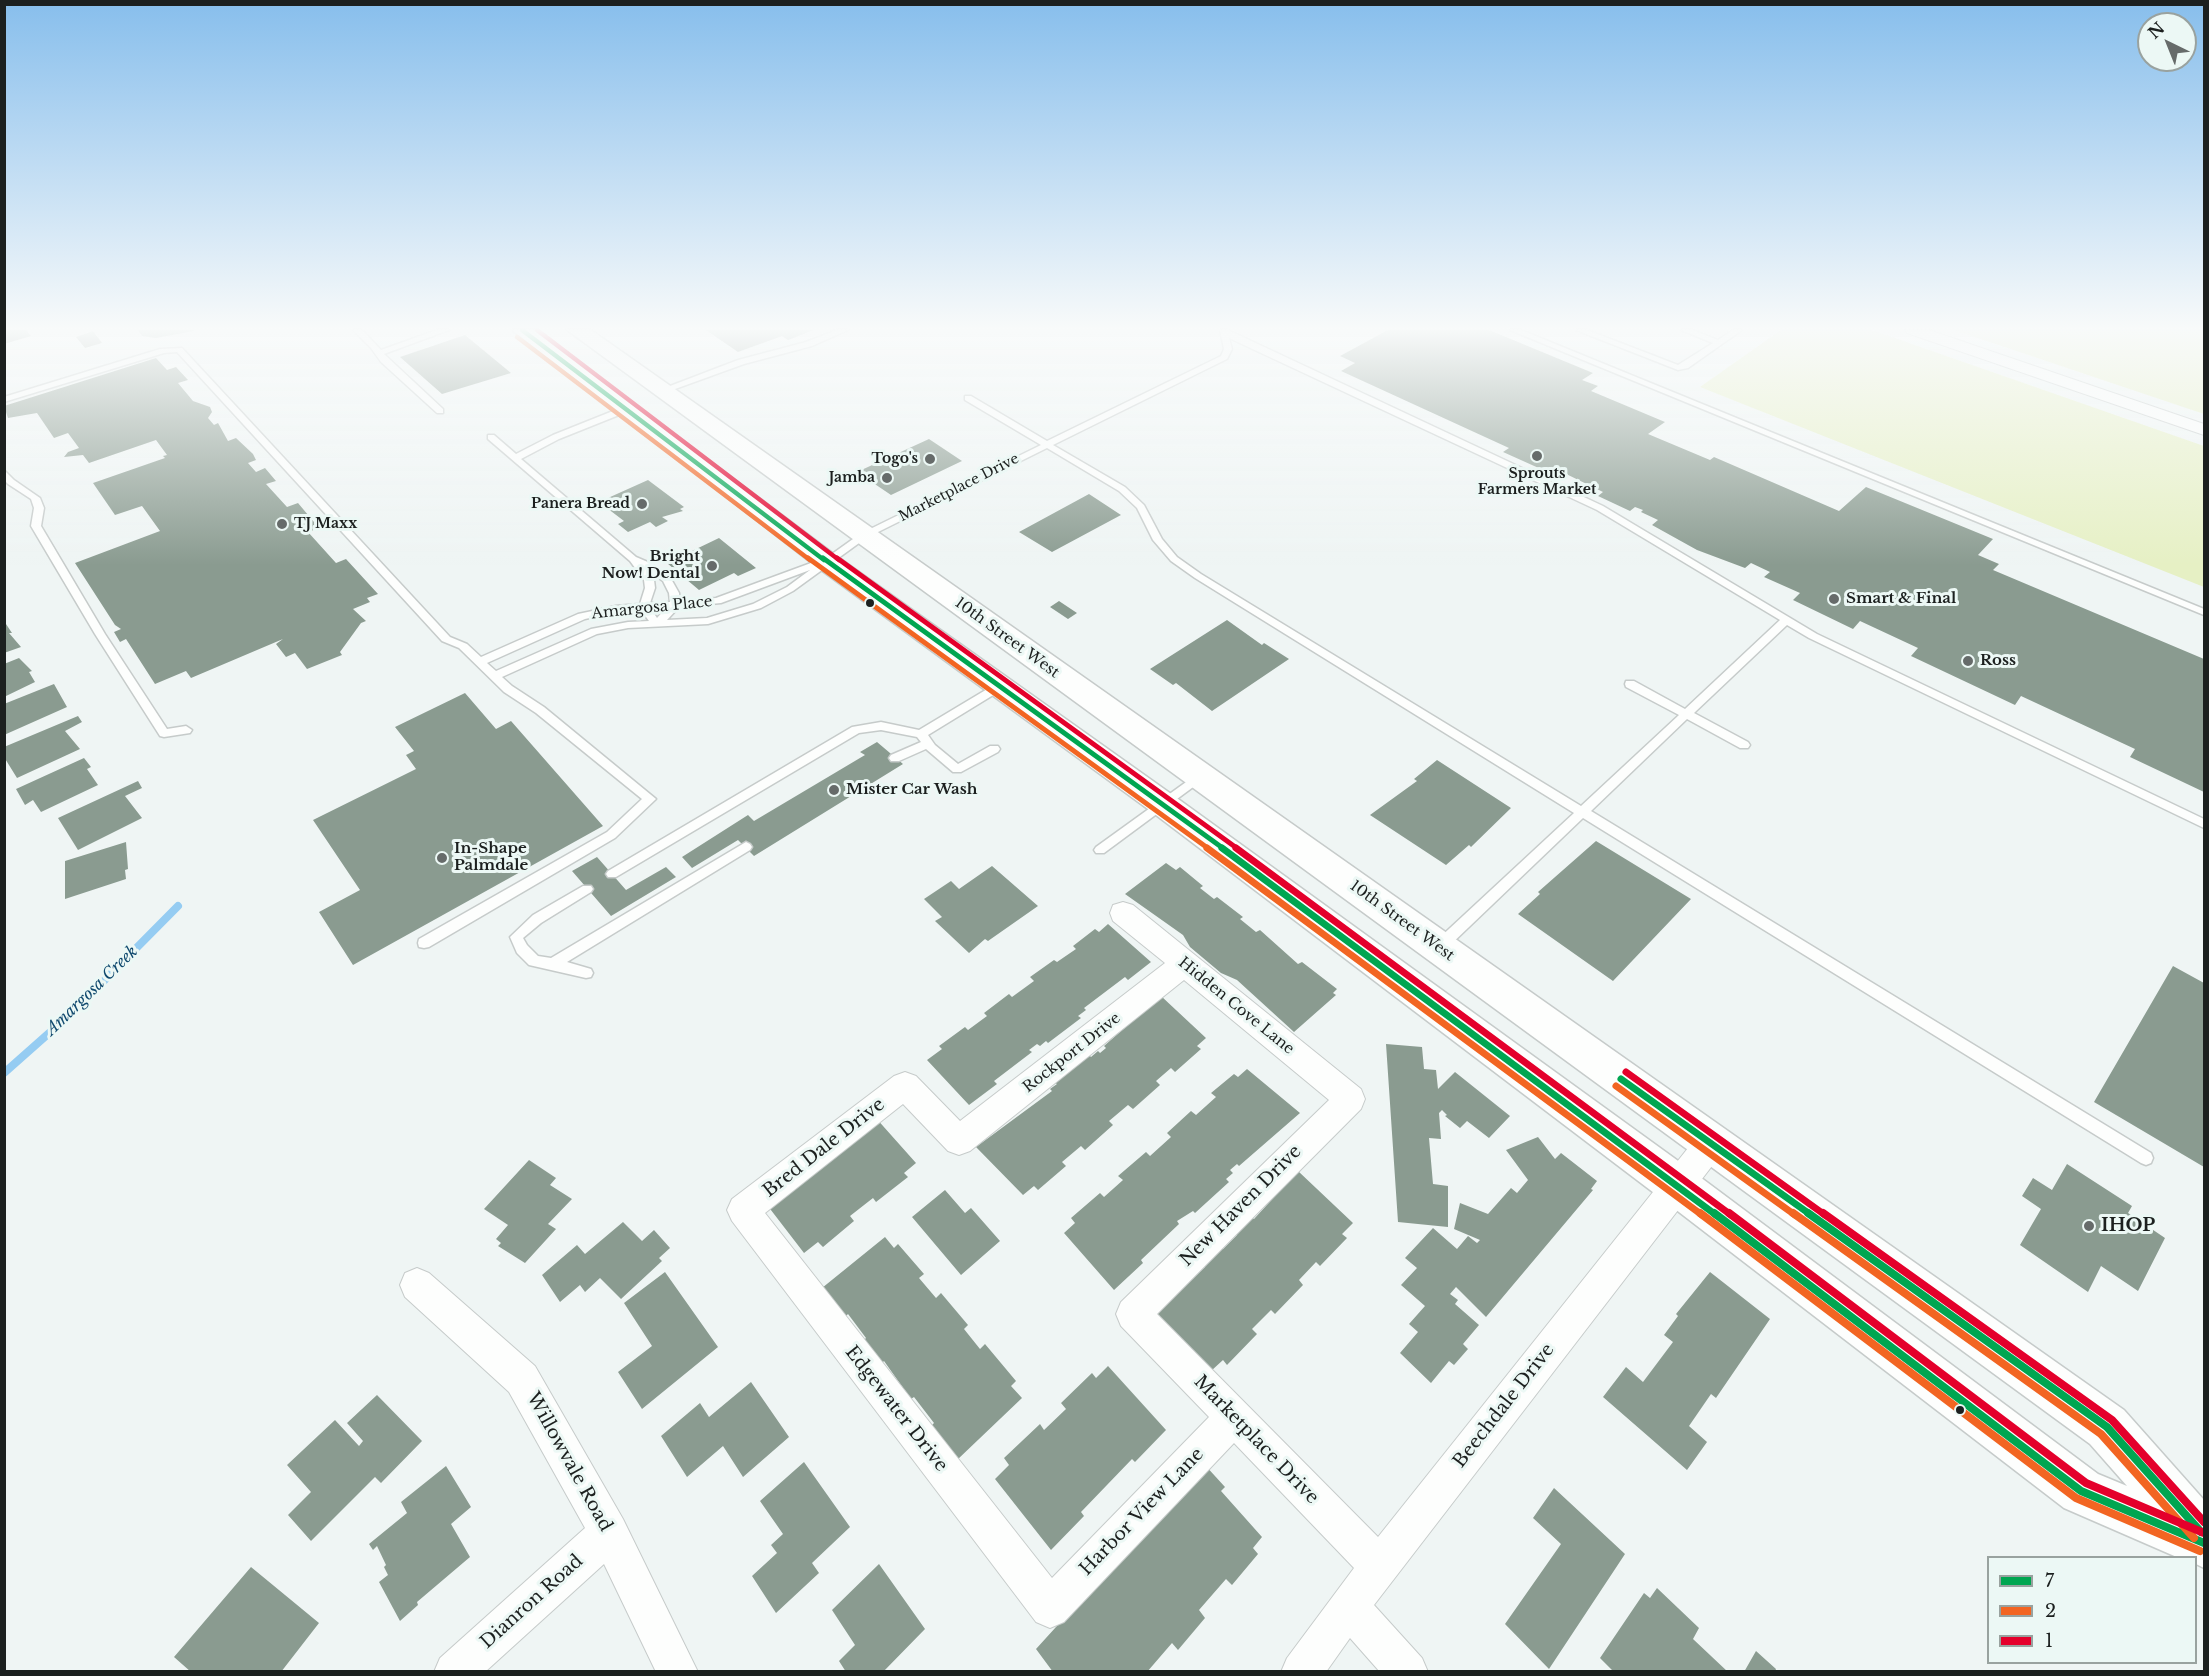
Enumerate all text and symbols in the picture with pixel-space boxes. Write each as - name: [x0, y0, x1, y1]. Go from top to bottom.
- north arrow: [2137, 12, 2197, 72]
- text: N: [2144, 18, 2168, 43]
- marker: Sprouts Farmers Market: [1530, 449, 1544, 463]
- street label: Marketplace Drive: [896, 450, 1022, 526]
- place label: Togo's: [872, 451, 918, 467]
- marker: Togo's: [923, 452, 937, 466]
- place label: Sprouts Farmers Market: [1478, 466, 1596, 498]
- place label: Jamba: [829, 470, 875, 486]
- marker: Jamba: [880, 471, 894, 485]
- place label: Panera Bread: [531, 496, 630, 512]
- marker: Panera Bread: [635, 497, 649, 511]
- place label: TJ Maxx: [294, 516, 357, 532]
- marker: TJ Maxx: [275, 517, 289, 531]
- place label: Bright Now! Dental: [602, 548, 700, 583]
- marker: Bright Now! Dental: [705, 559, 719, 573]
- place label: Smart & Final: [1846, 590, 1956, 608]
- marker: Smart & Final: [1827, 592, 1841, 606]
- street label: Amargosa Place: [591, 593, 713, 623]
- street label: 10th Street West: [951, 594, 1063, 682]
- unlabelled marker: [864, 597, 876, 609]
- place label: Ross: [1980, 652, 2016, 670]
- marker: Ross: [1961, 654, 1975, 668]
- place label: Mister Car Wash: [846, 781, 977, 799]
- marker: Mister Car Wash: [827, 783, 841, 797]
- place label: In-Shape Palmdale: [454, 840, 528, 875]
- marker: In-Shape Palmdale: [435, 851, 449, 865]
- street label: 10th Street West: [1346, 877, 1458, 965]
- water label: Amargosa Creek: [42, 942, 142, 1040]
- street label: Hidden Cove Lane: [1174, 954, 1298, 1058]
- street label: Rockport Drive: [1020, 1009, 1124, 1097]
- street label: Bred Dale Drive: [759, 1094, 889, 1202]
- street label: New Haven Drive: [1176, 1141, 1306, 1271]
- place label: IHOP: [2101, 1215, 2155, 1237]
- marker: IHOP: [2082, 1219, 2096, 1233]
- street label: Beechdale Drive: [1449, 1340, 1559, 1472]
- street label: Edgewater Drive: [840, 1342, 952, 1476]
- street label: Marketplace Drive: [1189, 1371, 1323, 1509]
- street label: Willowvale Road: [522, 1389, 616, 1535]
- unlabelled marker: [1954, 1404, 1966, 1416]
- street label: Harbor View Lane: [1076, 1444, 1208, 1580]
- street label: Dianron Road: [476, 1550, 588, 1654]
- legend: [1987, 1556, 2197, 1664]
- text: 7: [2045, 1570, 2054, 1592]
- text: 2: [2045, 1600, 2056, 1622]
- text: 1: [2045, 1630, 2053, 1652]

